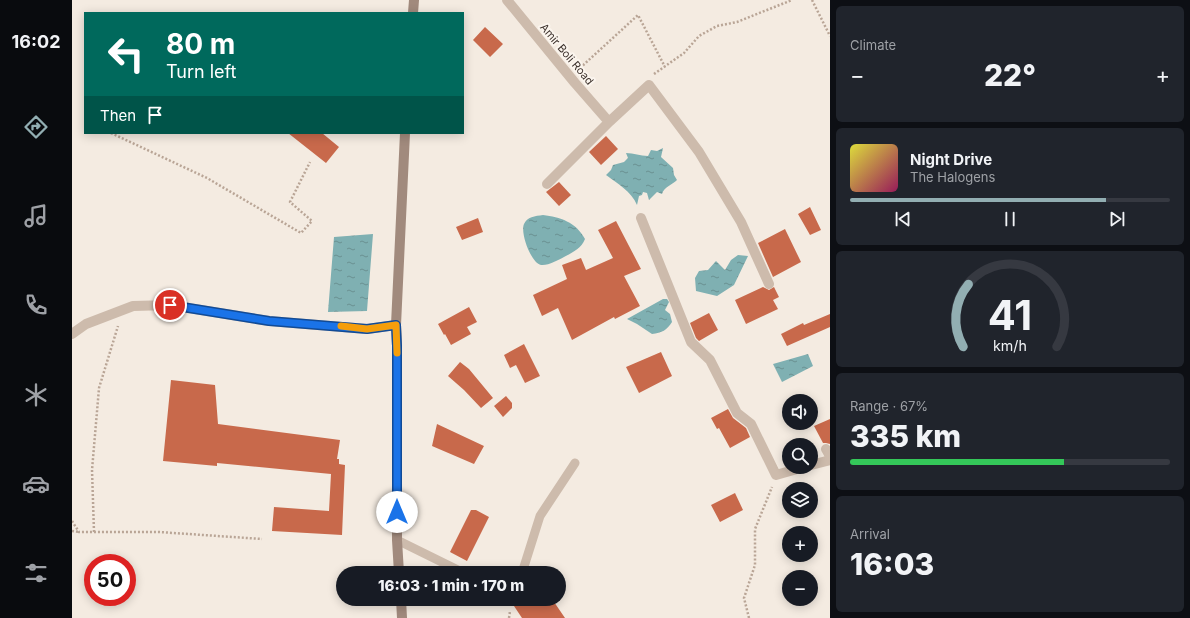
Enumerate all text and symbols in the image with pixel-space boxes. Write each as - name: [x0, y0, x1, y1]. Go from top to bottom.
- street label: Amir Boli Road: [537, 20, 597, 88]
- text: 80 m: [166, 27, 235, 61]
- icon: left: [100, 28, 152, 80]
- text: 16:02: [12, 31, 60, 52]
- text: Climate: [850, 37, 896, 53]
- text: 22°: [984, 57, 1036, 93]
- text: Turn left: [166, 61, 236, 82]
- text: −: [850, 62, 865, 88]
- text: +: [1155, 62, 1170, 88]
- icon: arrive: [144, 104, 166, 126]
- text: Then: [100, 106, 136, 125]
- icon: directions: [22, 113, 50, 141]
- text: Night Drive: [910, 150, 992, 169]
- text: The Halogens: [910, 169, 995, 185]
- icon: music: [22, 202, 50, 230]
- icon: previous: [892, 208, 914, 230]
- icon: pause: [999, 208, 1021, 230]
- icon: next: [1106, 208, 1128, 230]
- pin: [153, 288, 187, 322]
- text: 41: [988, 290, 1032, 340]
- icon: phone: [22, 291, 50, 319]
- icon: arrive: [159, 294, 181, 316]
- text: km/h: [993, 337, 1027, 354]
- icon: climate: [22, 381, 50, 409]
- map controls: [782, 394, 818, 606]
- button: sound: [782, 394, 818, 430]
- text: Range · 67%: [850, 398, 928, 414]
- text: 335 km: [850, 418, 961, 454]
- button: search: [782, 438, 818, 474]
- icon: car: [22, 470, 50, 498]
- button: layers: [782, 482, 818, 518]
- position arrow: [376, 491, 418, 533]
- button: +: [782, 526, 818, 562]
- text: Arrival: [850, 526, 890, 542]
- text: 16:03: [850, 546, 934, 582]
- speed limit sign: 50: [84, 554, 136, 606]
- icon: filters: [22, 559, 50, 587]
- button: −: [782, 570, 818, 606]
- text: 16:03 · 1 min · 170 m: [378, 576, 524, 595]

